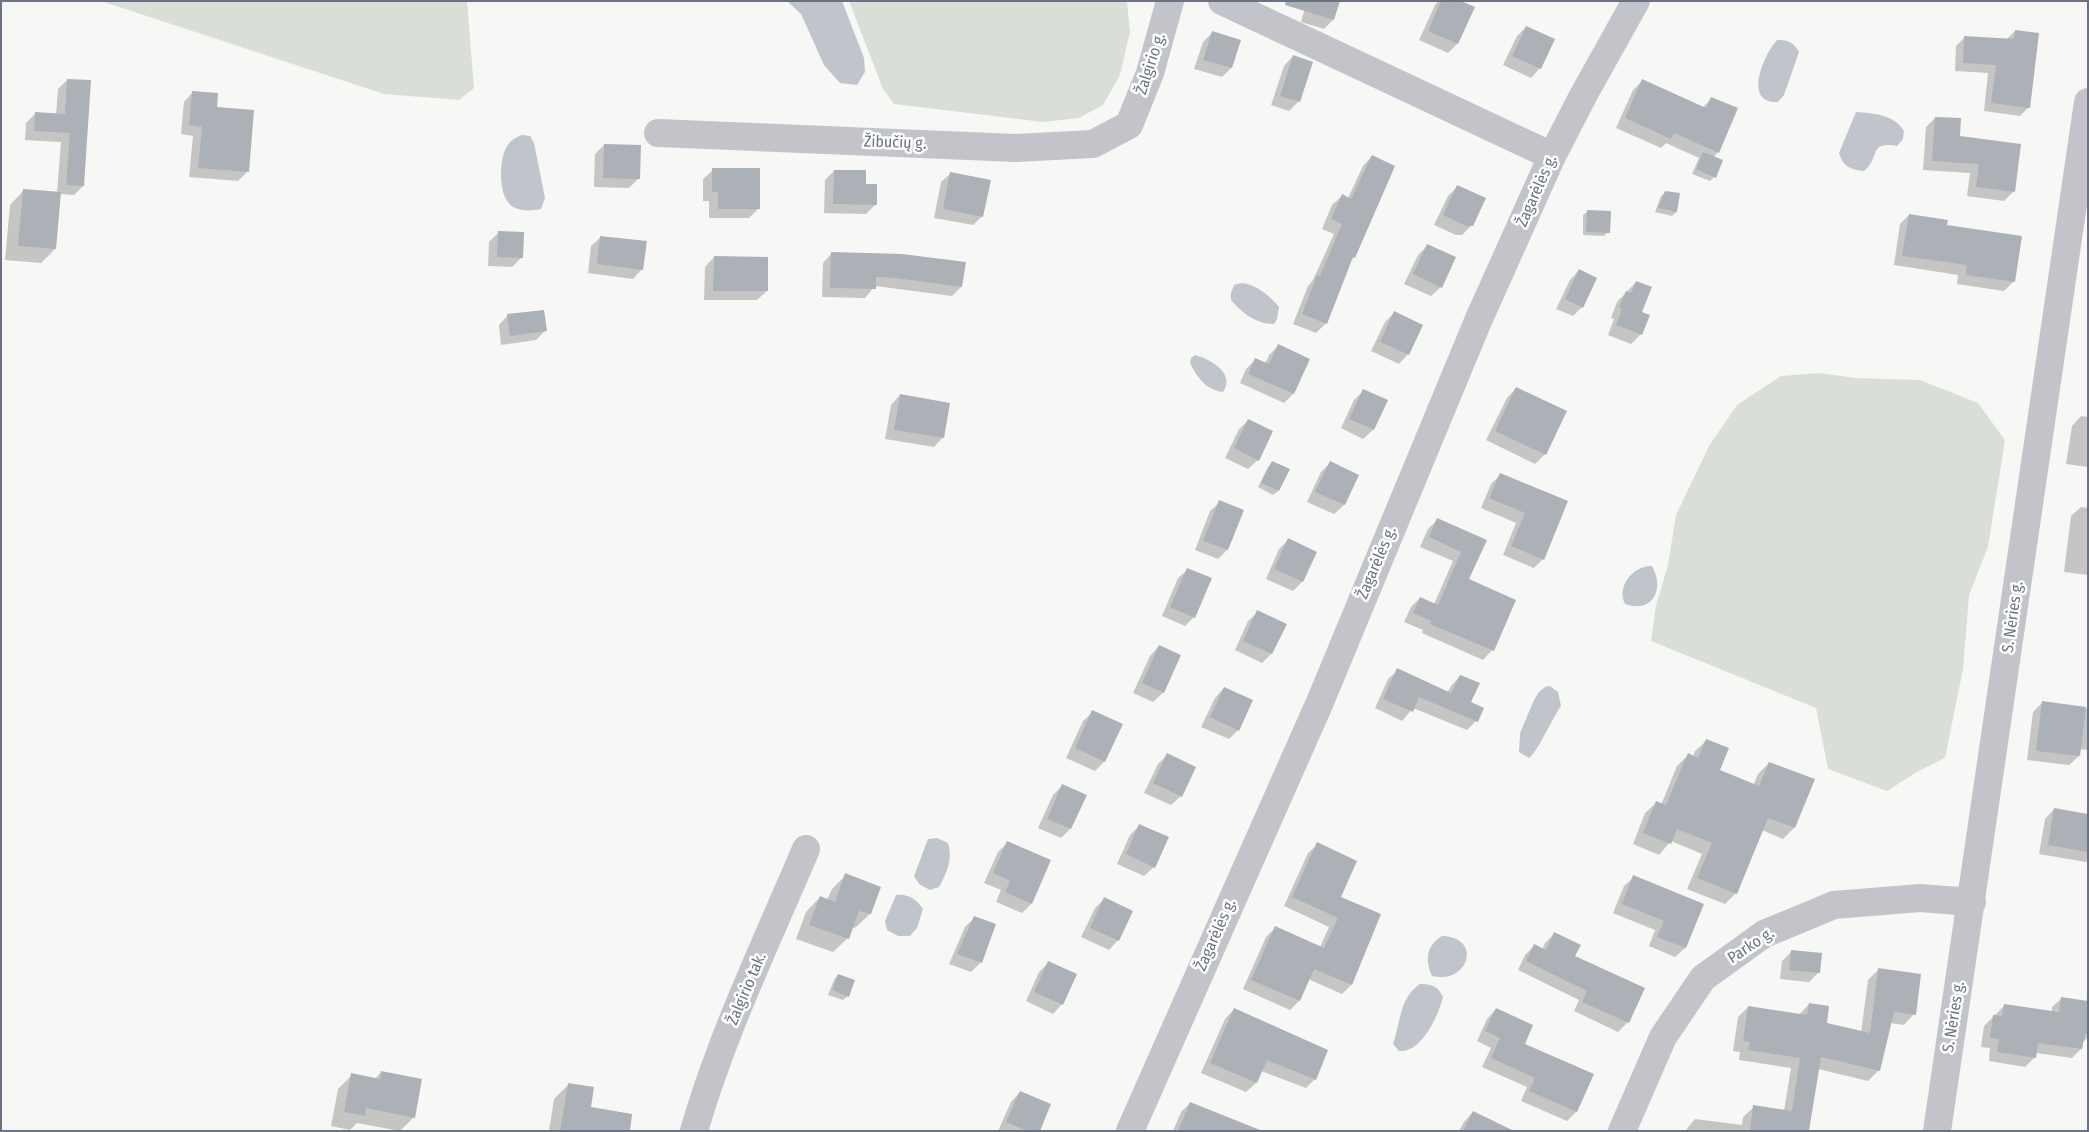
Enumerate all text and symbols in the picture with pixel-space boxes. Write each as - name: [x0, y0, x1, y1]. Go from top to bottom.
- street label: Žalgirio g.: [1132, 31, 1170, 97]
- street label: Žibučių g.: [863, 132, 927, 154]
- street label: Žagarėlės g.: [1513, 152, 1561, 230]
- street label: Žagarėlės g.: [1353, 524, 1401, 602]
- street label: S. Nėries g.: [1999, 580, 2027, 654]
- street label: Žagarėlės g.: [1192, 896, 1240, 974]
- street label: Parko g.: [1724, 924, 1778, 968]
- street label: Žalgirio tak.: [723, 950, 771, 1028]
- street label: S. Nėries g.: [1939, 980, 1969, 1054]

